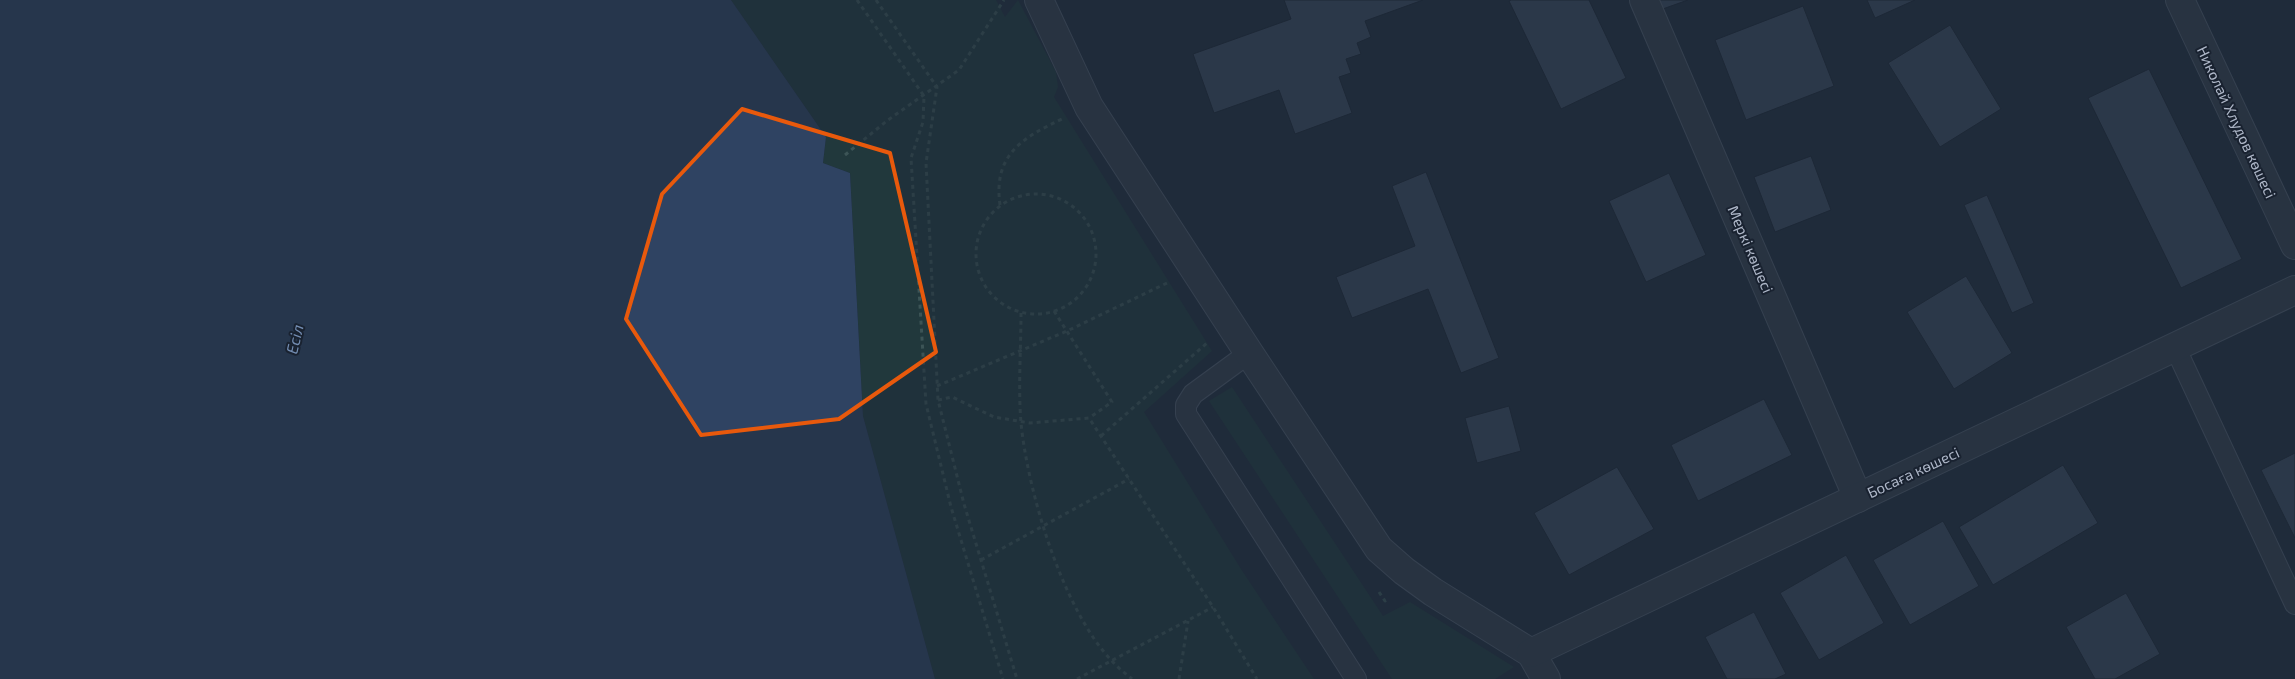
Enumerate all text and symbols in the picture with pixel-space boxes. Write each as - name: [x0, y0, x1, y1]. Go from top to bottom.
- street label: Николай Хлудов көшесі: [2193, 43, 2280, 201]
- street label: Меркі көшесі: [1725, 203, 1777, 295]
- water label: Есіл: [281, 322, 307, 356]
- street label: Босаға көшесі: [1864, 443, 1962, 501]

